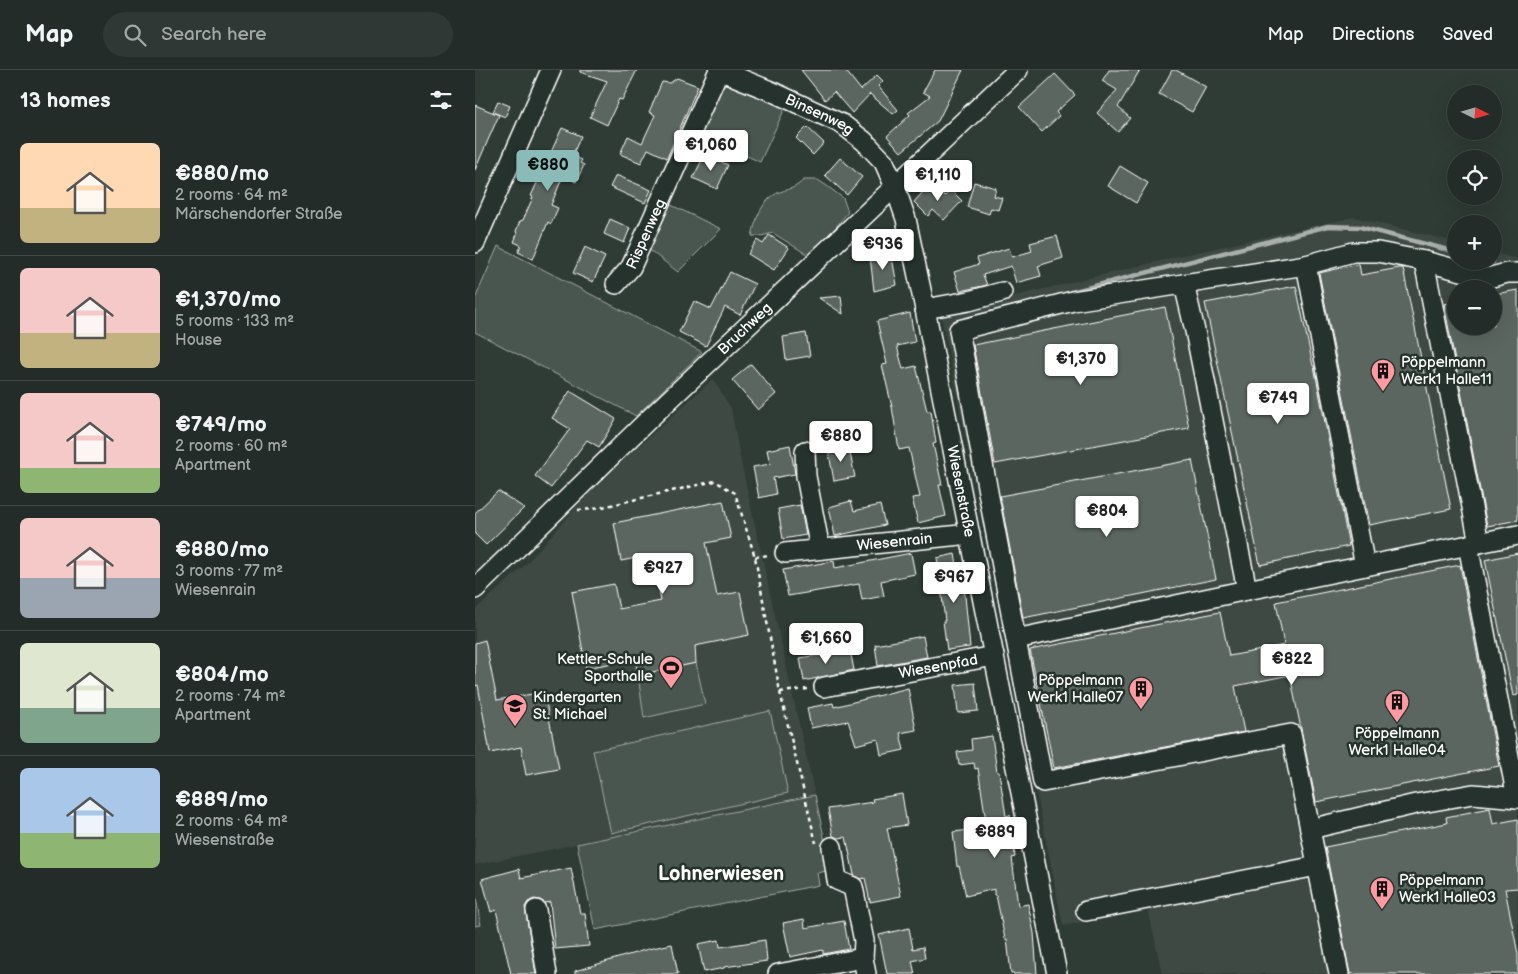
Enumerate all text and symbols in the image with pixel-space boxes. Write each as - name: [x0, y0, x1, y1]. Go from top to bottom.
- search box: [103, 12, 453, 57]
- text: Map: [25, 20, 73, 49]
- icon: search: [121, 21, 149, 49]
- text: Search here: [161, 23, 267, 46]
- text: Map: [1268, 24, 1304, 45]
- text: Directions: [1332, 24, 1414, 45]
- text: Saved: [1442, 24, 1493, 45]
- north arrow: [1447, 85, 1503, 140]
- map controls: [1447, 85, 1502, 335]
- icon: filters: [427, 86, 455, 114]
- text: 13 homes: [20, 88, 111, 113]
- street label: Binsenweg: [782, 90, 858, 140]
- pin: €1,060: [670, 129, 752, 172]
- text: €1,060: [685, 136, 737, 155]
- pin: €880: [518, 150, 578, 192]
- button: locate: [1447, 150, 1502, 205]
- text: €880: [527, 156, 569, 175]
- pin: €1,110: [897, 160, 979, 202]
- text: €880/mo: [175, 161, 269, 186]
- icon: home: [60, 163, 120, 223]
- text: €1,110: [915, 166, 961, 185]
- text: 2 rooms · 64 m²: [175, 186, 288, 205]
- street label: Rispenweg: [622, 196, 670, 272]
- text: Märschendorfer Straße: [175, 205, 343, 224]
- button: +: [1447, 215, 1502, 270]
- pin: €936: [853, 228, 913, 271]
- text: €936: [863, 235, 903, 254]
- button: −: [1447, 280, 1502, 335]
- text: €1,370/mo: [175, 287, 281, 312]
- icon: home: [60, 288, 120, 348]
- street label: Bruchweg: [714, 299, 776, 359]
- text: 5 rooms · 133 m²: [175, 312, 294, 331]
- text: House: [175, 331, 222, 350]
- pin: €1,370: [1040, 344, 1122, 386]
- text: €1,370: [1056, 350, 1106, 369]
- place label: Pöppelmann Werk1 Halle11: [1401, 353, 1492, 389]
- building icon: Pöppelmann Werk1 Halle11: [1370, 358, 1396, 392]
- pin: €749: [1248, 382, 1308, 425]
- text: €749: [1258, 389, 1298, 408]
- text: €749/mo: [175, 412, 267, 437]
- icon: home: [60, 413, 120, 473]
- pin: €880: [811, 420, 871, 463]
- text: €880: [820, 427, 862, 446]
- text: 2 rooms · 60 m²: [175, 437, 288, 456]
- street label: Wiesenstraße: [942, 444, 979, 539]
- text: Apartment: [175, 456, 251, 475]
- pin: €804: [1077, 496, 1137, 538]
- text: €804: [1086, 502, 1128, 521]
- street label: Wiesenrain: [856, 529, 933, 556]
- text: €880/mo: [175, 537, 269, 562]
- icon: home: [60, 538, 120, 598]
- pin: €927: [633, 552, 693, 595]
- text: €927: [643, 559, 683, 578]
- text: 3 rooms · 77 m²: [175, 562, 283, 581]
- pin: €967: [924, 562, 984, 604]
- text: €967: [934, 568, 974, 587]
- text: Wiesenrain: [175, 581, 256, 600]
- pin: €1,660: [785, 622, 867, 665]
- text: €1,660: [800, 629, 852, 648]
- pin: €822: [1262, 644, 1322, 686]
- place label: Kettler-Schule Sporthalle: [557, 650, 653, 686]
- street label: Wiesenpfad: [897, 650, 979, 683]
- text: €822: [1272, 650, 1312, 669]
- sports icon: Kettler-Schule Sporthalle: [658, 655, 684, 689]
- text: €804/mo: [175, 662, 269, 687]
- icon: home: [60, 663, 120, 723]
- place label: Pöppelmann Werk1 Halle07: [1028, 671, 1124, 707]
- building icon: Pöppelmann Werk1 Halle07: [1128, 676, 1154, 710]
- text: 2 rooms · 74 m²: [175, 687, 286, 706]
- place label: Kindergarten St. Michael: [533, 688, 622, 724]
- building icon: Pöppelmann Werk1 Halle04: [1384, 689, 1410, 723]
- school or university icon: Kindergarten St. Michael: [502, 693, 528, 727]
- text: Apartment: [175, 706, 251, 725]
- place label: Pöppelmann Werk1 Halle04: [1348, 724, 1446, 760]
- text: €889/mo: [175, 787, 268, 812]
- icon: home: [60, 788, 120, 848]
- text: 2 rooms · 64 m²: [175, 812, 288, 831]
- pin: €889: [965, 816, 1025, 859]
- text: €889: [975, 823, 1015, 842]
- text: Wiesenstraße: [175, 831, 274, 850]
- district label: Lohnerwiesen: [658, 862, 784, 886]
- place label: Pöppelmann Werk1 Halle03: [1399, 871, 1496, 907]
- building icon: Pöppelmann Werk1 Halle03: [1369, 876, 1395, 910]

